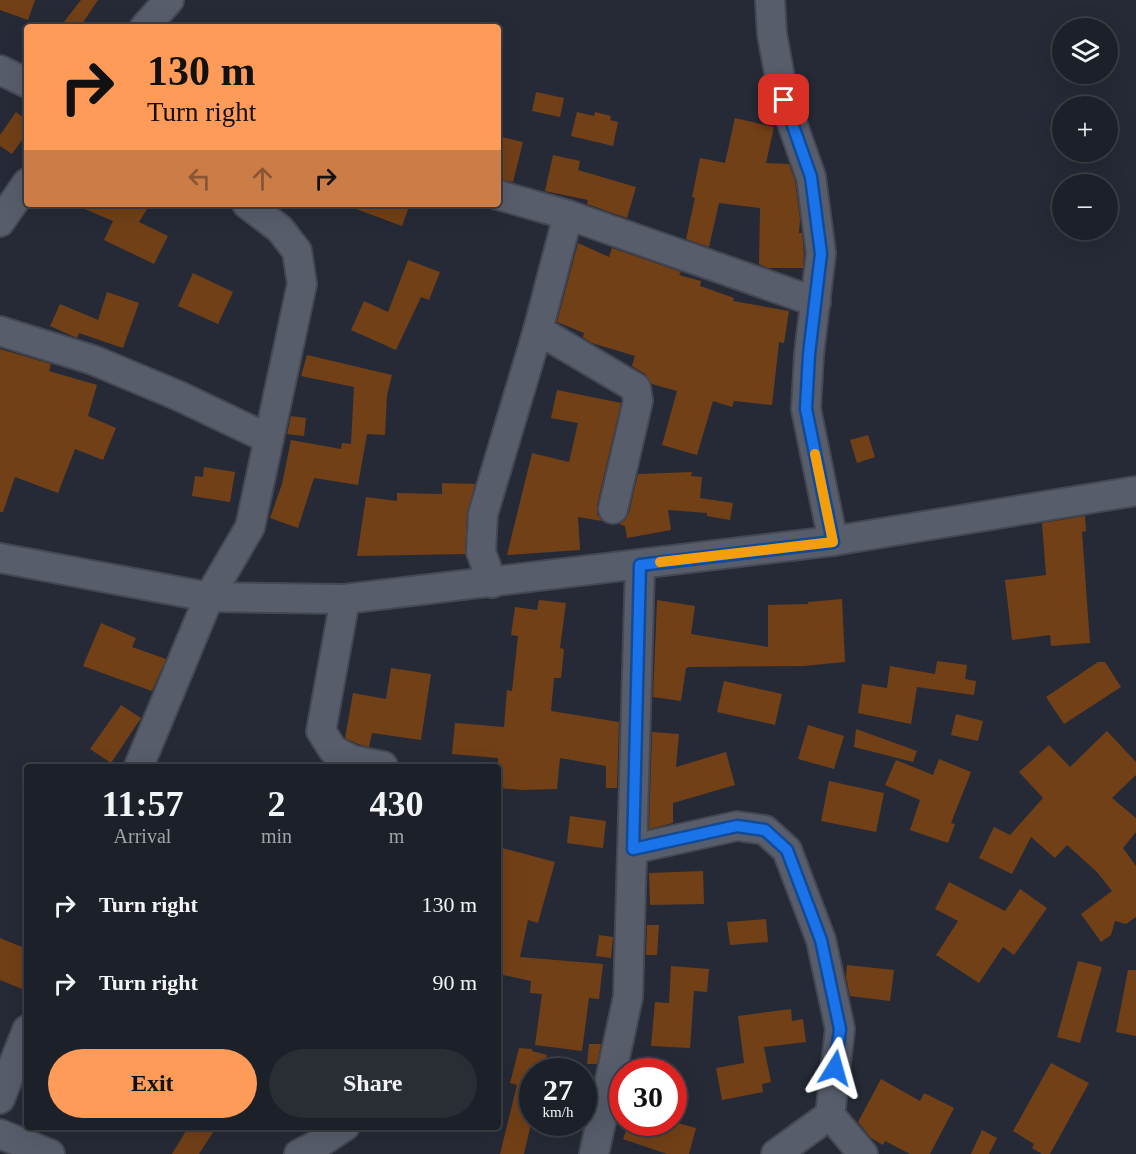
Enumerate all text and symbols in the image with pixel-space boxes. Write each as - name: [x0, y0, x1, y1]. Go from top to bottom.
- map controls: [1052, 18, 1118, 240]
- button: layers: [1052, 18, 1118, 84]
- icon: right: [48, 48, 126, 126]
- text: 130 m: [147, 48, 256, 94]
- pin: [758, 74, 809, 125]
- icon: arrive: [767, 83, 800, 116]
- button: +: [1052, 96, 1118, 162]
- text: Turn right: [147, 97, 256, 127]
- icon: left: [183, 162, 216, 195]
- icon: ahead: [246, 162, 279, 195]
- icon: right: [309, 162, 342, 195]
- button: −: [1052, 174, 1118, 240]
- text: 11:57: [101, 784, 183, 824]
- text: 2: [267, 784, 285, 824]
- text: 430: [370, 784, 424, 824]
- text: Arrival: [114, 825, 171, 847]
- text: min: [261, 825, 292, 847]
- text: m: [389, 825, 404, 847]
- icon: right: [48, 889, 81, 922]
- text: Turn right: [99, 892, 198, 917]
- text: 130 m: [421, 892, 477, 917]
- icon: right: [48, 967, 81, 1000]
- text: Turn right: [99, 970, 198, 995]
- text: 90 m: [432, 970, 477, 995]
- position arrow: [803, 1036, 867, 1100]
- button: Exit: [48, 1049, 257, 1118]
- button: Share: [269, 1049, 477, 1118]
- speed limit sign: 30: [609, 1058, 687, 1136]
- text: 27: [543, 1073, 573, 1106]
- text: km/h: [543, 1104, 573, 1120]

